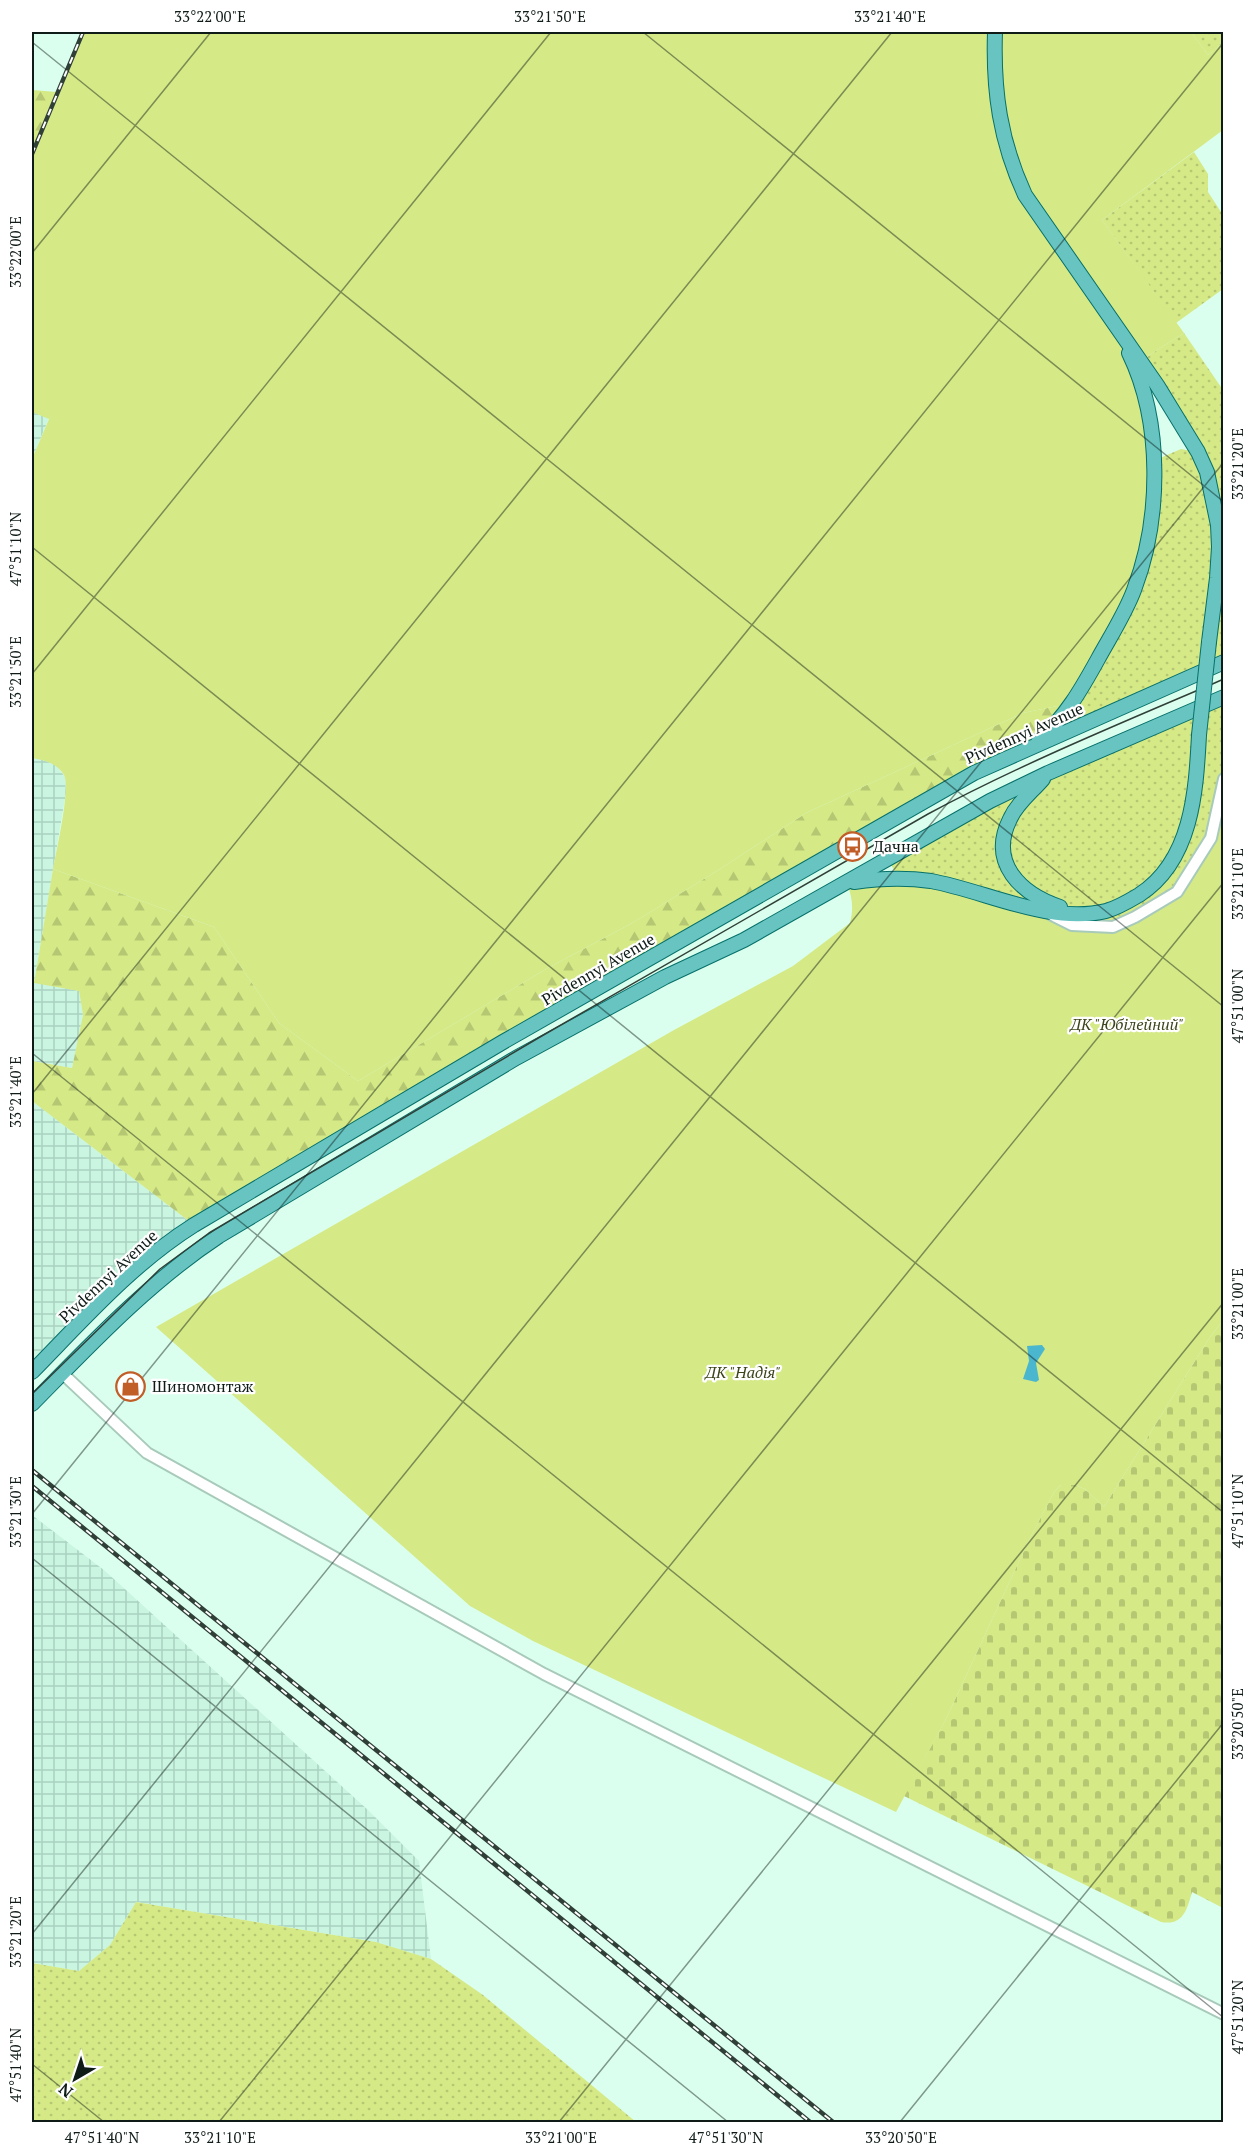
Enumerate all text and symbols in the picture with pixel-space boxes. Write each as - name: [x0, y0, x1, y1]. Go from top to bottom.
- text: 33°22'00"E: [174, 6, 246, 26]
- text: 33°21'50"E: [514, 6, 586, 26]
- text: 33°21'40"E: [854, 6, 926, 26]
- text: 33°22'00"E: [5, 216, 25, 288]
- text: 33°21'20"E: [1227, 428, 1247, 500]
- text: 47°51'10"N: [5, 512, 25, 586]
- text: 33°21'50"E: [5, 636, 25, 708]
- street label: Pivdennyi Avenue: [961, 697, 1087, 769]
- bus stop icon: Дачна: [836, 830, 868, 862]
- place label: Дачна: [873, 835, 919, 857]
- text: 33°21'10"E: [1227, 848, 1247, 920]
- street label: Pivdennyi Avenue: [537, 928, 659, 1010]
- text: 47°51'00"N: [1227, 969, 1247, 1043]
- park label: ДК "Юбілейний": [1069, 1013, 1184, 1035]
- text: 33°21'40"E: [5, 1056, 25, 1128]
- street label: Pivdennyi Avenue: [54, 1225, 162, 1327]
- text: 33°21'00"E: [1227, 1268, 1247, 1340]
- park label: ДК "Надія": [704, 1361, 781, 1383]
- shop icon: Шиномонтаж: [115, 1370, 147, 1402]
- place label: Шиномонтаж: [152, 1375, 254, 1397]
- text: 47°51'10"N: [1227, 1474, 1247, 1548]
- text: 33°21'30"E: [5, 1476, 25, 1548]
- text: 33°20'50"E: [1227, 1688, 1247, 1760]
- text: 33°21'20"E: [5, 1896, 25, 1968]
- text: 47°51'20"N: [1227, 1980, 1247, 2054]
- text: 47°51'40"N: [5, 2028, 25, 2102]
- north arrow: [45, 2049, 105, 2109]
- text: N: [54, 2078, 77, 2103]
- text: 47°51'40"N: [65, 2127, 139, 2147]
- text: 33°21'10"E: [184, 2127, 256, 2147]
- text: 33°21'00"E: [525, 2127, 597, 2147]
- text: 47°51'30"N: [689, 2127, 763, 2147]
- text: 33°20'50"E: [865, 2127, 937, 2147]

